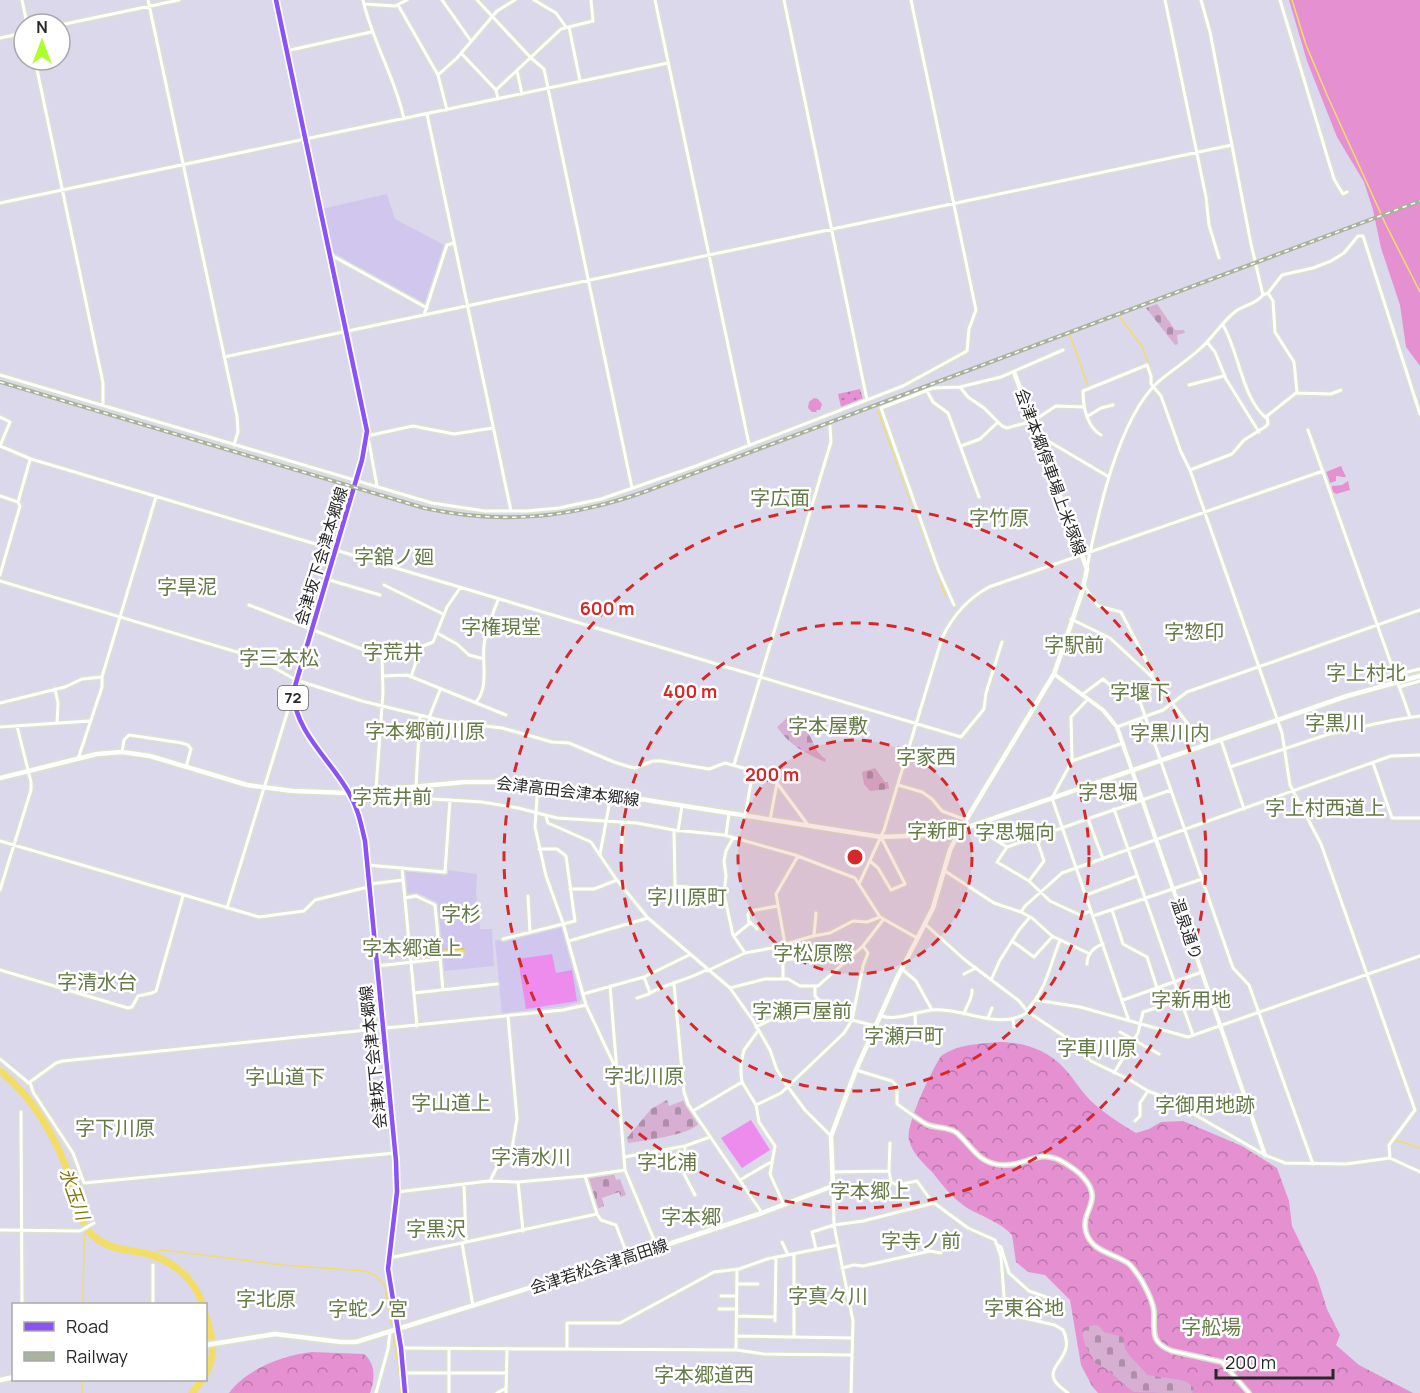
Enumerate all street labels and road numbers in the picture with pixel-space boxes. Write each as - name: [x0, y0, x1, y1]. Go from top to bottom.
- street label: 会津本郷停車場上米塚線: [1011, 386, 1091, 558]
- street label: 会津坂下会津本郷線: [289, 484, 353, 628]
- road number: 72: [278, 686, 308, 710]
- street label: 会津高田会津本郷線: [495, 771, 641, 811]
- street label: 温泉通り: [1166, 895, 1208, 963]
- street label: 会津坂下会津本郷線: [355, 984, 391, 1130]
- street label: 会津若松会津高田線: [527, 1233, 671, 1299]

